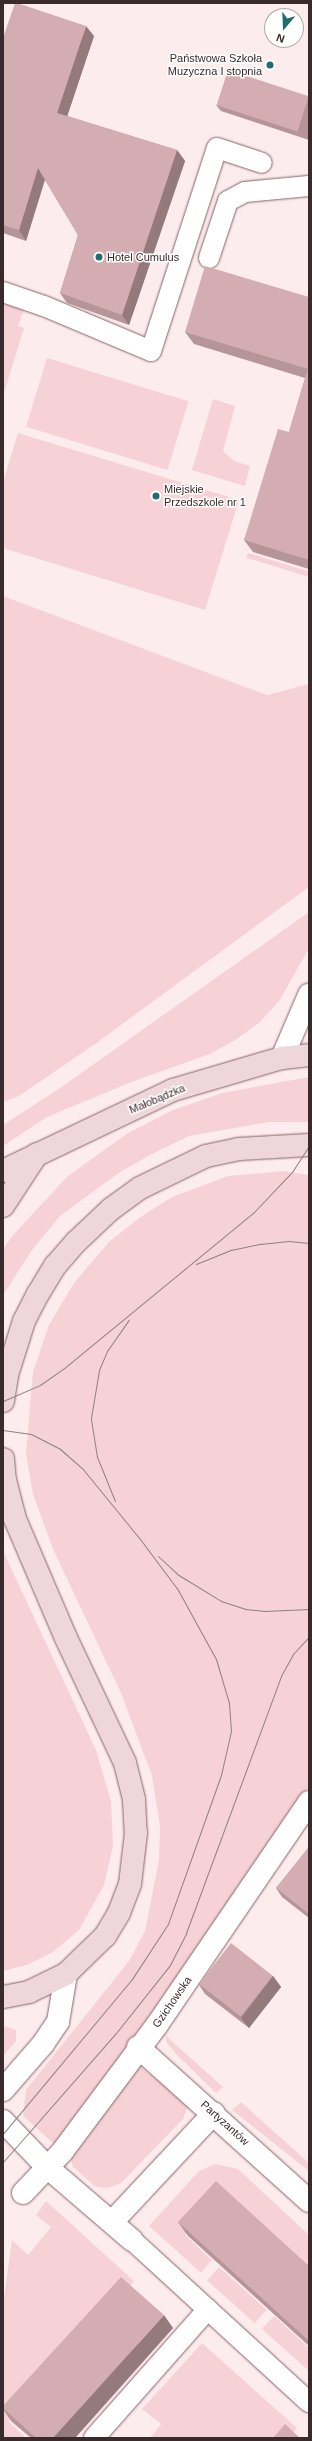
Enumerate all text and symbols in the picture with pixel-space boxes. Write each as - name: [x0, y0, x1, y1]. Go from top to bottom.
- north arrow: [264, 8, 304, 48]
- text: N: [275, 31, 286, 45]
- place label: Państwowa Szkoła Muzyczna I stopnia: [168, 52, 262, 78]
- marker: Państwowa Szkoła Muzyczna I stopnia: [265, 60, 275, 70]
- place label: Hotel Cumulus: [107, 250, 179, 264]
- marker: Hotel Cumulus: [94, 252, 104, 262]
- place label: Miejskie Przedszkole nr 1: [164, 483, 246, 509]
- marker: Miejskie Przedszkole nr 1: [151, 491, 161, 501]
- street label: Małobądzka: [127, 1081, 187, 1117]
- street label: Gzichowska: [150, 1974, 194, 2030]
- street label: Partyzantów: [198, 2098, 252, 2148]

